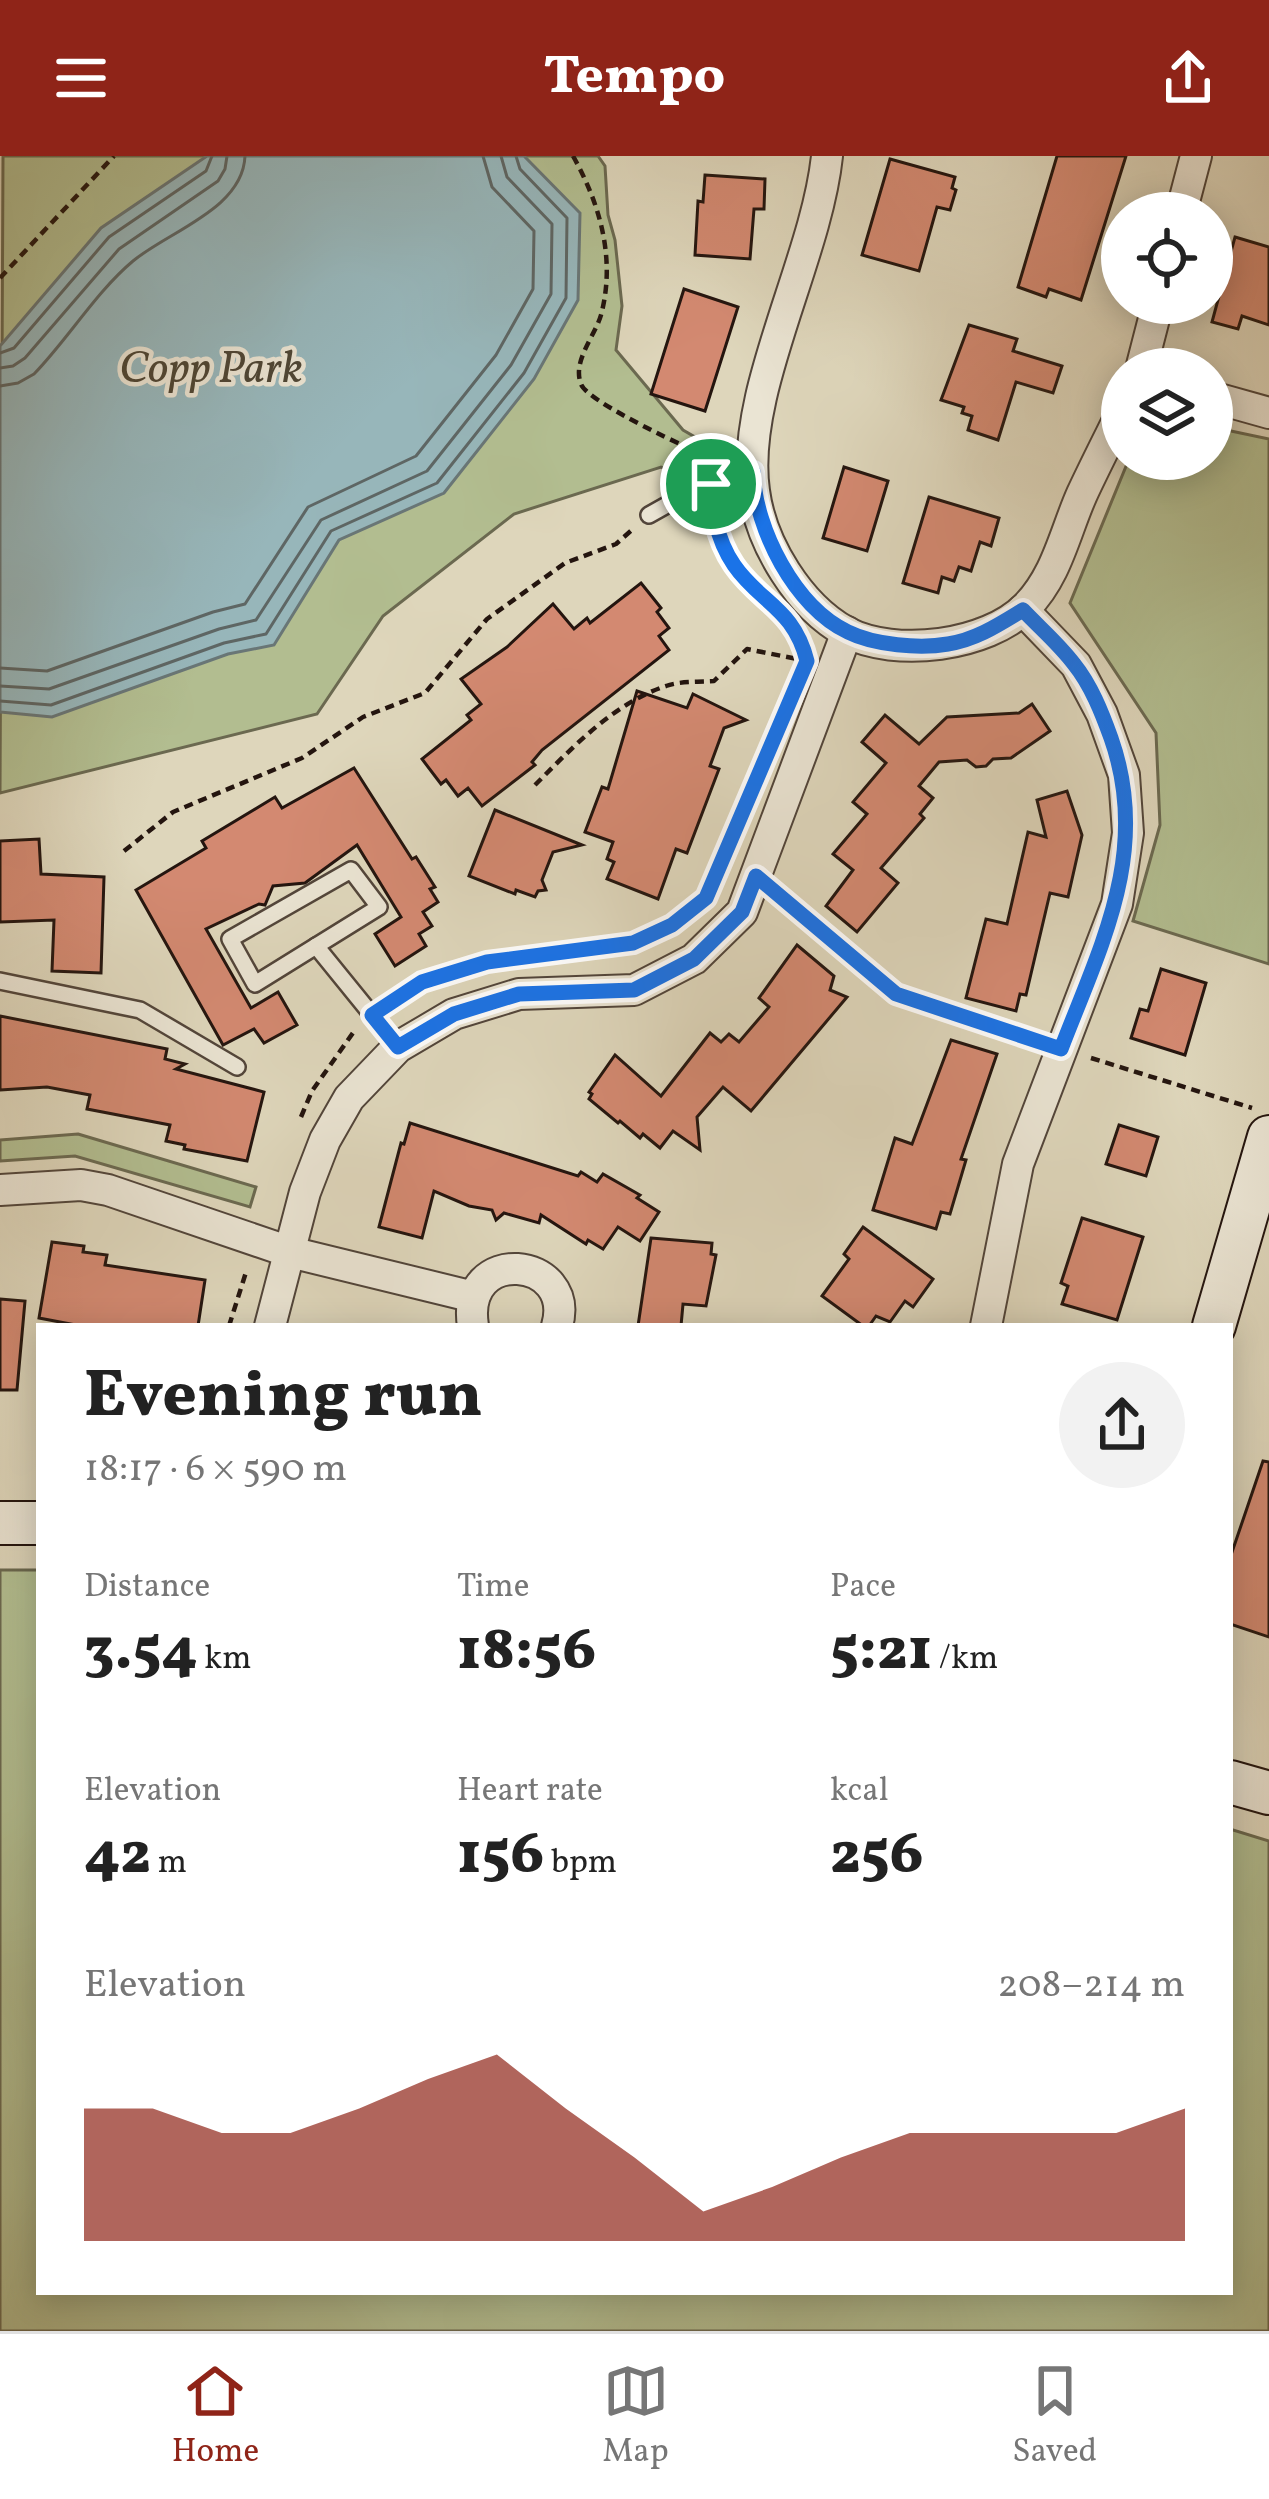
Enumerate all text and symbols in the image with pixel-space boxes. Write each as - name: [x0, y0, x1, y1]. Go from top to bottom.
- text: Tempo: [544, 41, 725, 116]
- icon: menu: [48, 45, 114, 111]
- icon: share: [1155, 45, 1221, 111]
- map controls: [1101, 192, 1233, 480]
- button: locate: [1101, 192, 1233, 324]
- park label: Copp Park: [119, 339, 303, 402]
- button: layers: [1101, 348, 1233, 480]
- pin: [660, 433, 762, 535]
- icon: arrive: [678, 451, 744, 517]
- text: Evening run: [84, 1352, 483, 1444]
- button: share: [1059, 1362, 1185, 1488]
- text: 18:17 · 6 × 590 m: [84, 1443, 347, 1497]
- text: Distance: [84, 1565, 210, 1611]
- text: Time: [457, 1565, 529, 1611]
- text: Pace: [830, 1565, 896, 1611]
- text: 3.54: [84, 1611, 198, 1694]
- text: 18:56: [457, 1611, 596, 1694]
- text: 5:21: [830, 1611, 932, 1694]
- text: km: [198, 1637, 252, 1683]
- text: /km: [932, 1637, 998, 1683]
- text: Elevation: [84, 1769, 221, 1815]
- text: Heart rate: [457, 1769, 603, 1815]
- text: kcal: [830, 1769, 889, 1815]
- text: 42: [84, 1815, 151, 1898]
- text: 156: [457, 1815, 544, 1898]
- text: 256: [830, 1815, 924, 1898]
- text: m: [151, 1841, 187, 1887]
- text: bpm: [544, 1841, 617, 1887]
- text: Elevation: [84, 1959, 246, 2013]
- text: 208–214 m: [997, 1959, 1185, 2013]
- tab: Home: [172, 2358, 259, 2476]
- tab: Map: [603, 2358, 669, 2476]
- tab: Saved: [1012, 2358, 1097, 2476]

